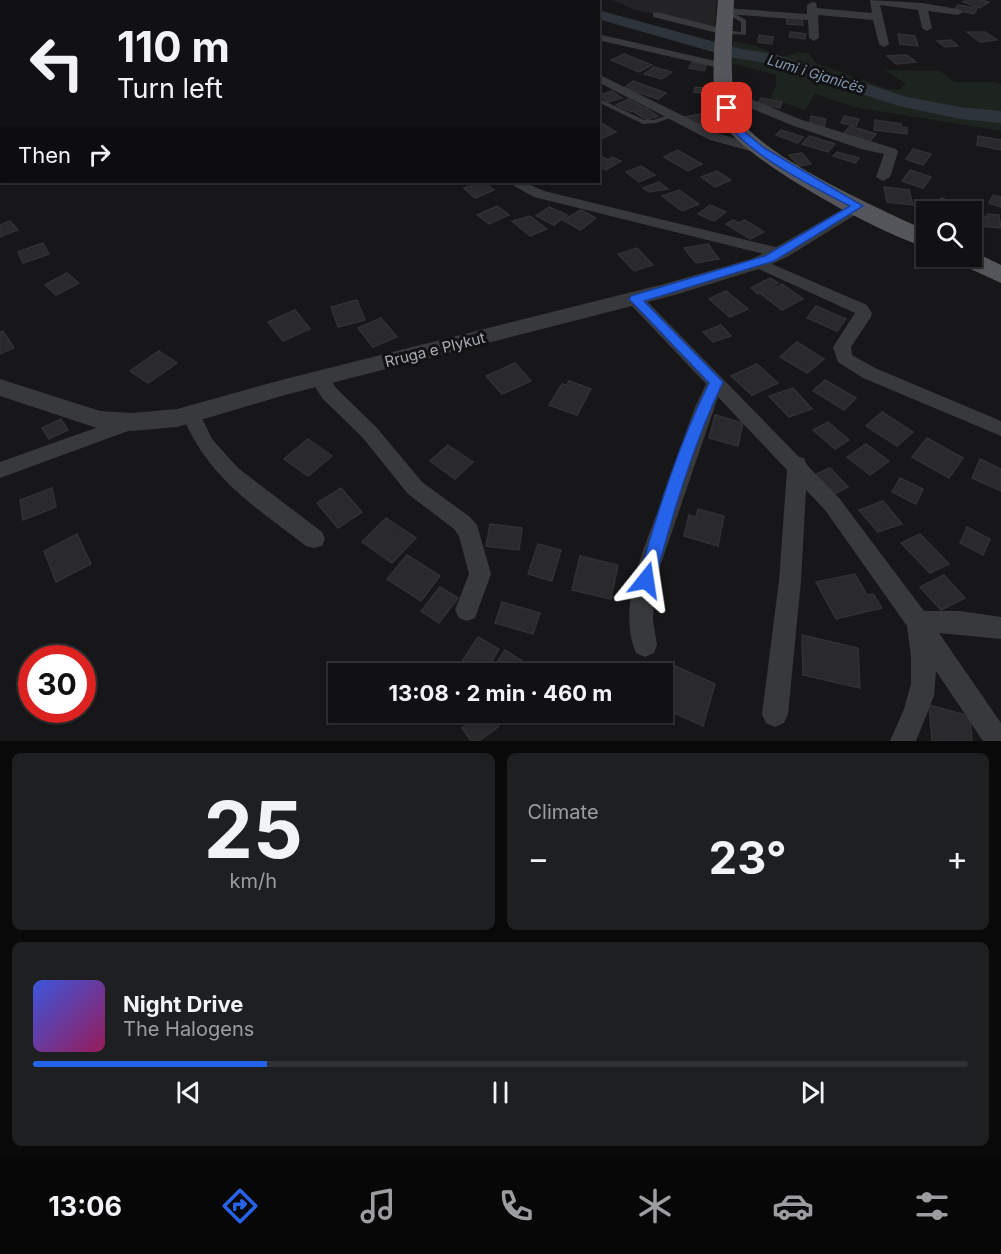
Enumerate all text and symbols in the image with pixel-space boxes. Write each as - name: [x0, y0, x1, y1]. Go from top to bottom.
- text: 110 m: [117, 21, 230, 72]
- icon: left: [18, 24, 96, 102]
- water label: Lumi i Gjanicës: [766, 51, 867, 96]
- text: Turn left: [117, 72, 223, 105]
- pin: [701, 82, 752, 133]
- icon: arrive: [710, 91, 743, 124]
- icon: right: [83, 138, 116, 171]
- text: Then: [18, 142, 71, 168]
- map controls: [916, 201, 982, 267]
- button: search: [916, 201, 982, 267]
- street label: Rruga e Plykut: [383, 328, 487, 371]
- position arrow: [614, 548, 678, 612]
- speed limit sign: 30: [18, 645, 96, 723]
- text: 13:08 · 2 min · 460 m: [389, 680, 612, 706]
- text: 25: [204, 782, 303, 877]
- text: Climate: [528, 800, 599, 824]
- text: 23°: [709, 830, 787, 885]
- text: −: [528, 838, 549, 878]
- text: +: [946, 838, 968, 878]
- text: km/h: [229, 869, 277, 893]
- text: Night Drive: [123, 991, 243, 1017]
- text: The Halogens: [123, 1017, 254, 1041]
- icon: previous: [172, 1076, 205, 1109]
- icon: pause: [484, 1076, 517, 1109]
- icon: next: [796, 1076, 829, 1109]
- icon: directions: [219, 1185, 261, 1227]
- icon: music: [357, 1185, 399, 1227]
- icon: phone: [495, 1185, 537, 1227]
- icon: climate: [634, 1185, 676, 1227]
- icon: car: [772, 1185, 814, 1227]
- icon: filters: [911, 1185, 953, 1227]
- text: 13:06: [48, 1190, 122, 1223]

